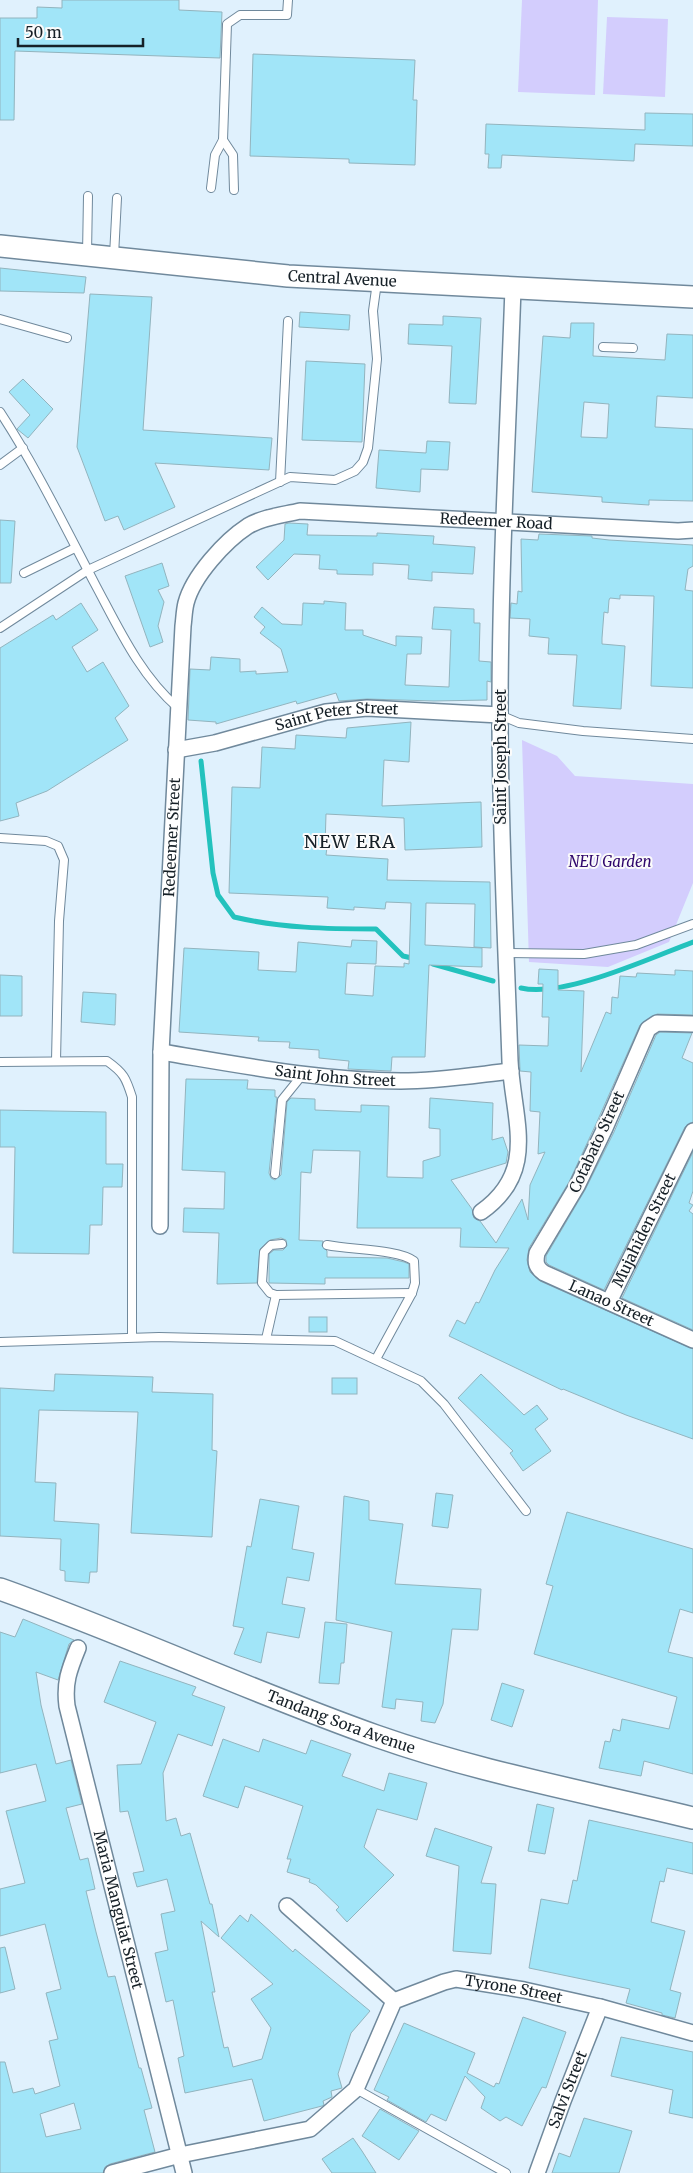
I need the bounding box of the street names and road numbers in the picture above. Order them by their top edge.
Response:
street label: Central Avenue [288,266,397,291]
street label: Redeemer Road [439,508,553,533]
street label: Saint Joseph Street [491,689,510,825]
street label: Saint Peter Street [273,698,399,735]
street label: Redeemer Street [159,777,184,897]
street label: Saint John Street [274,1061,396,1090]
street label: Cotabato Street [565,1088,628,1196]
street label: Mujahiden Street [608,1170,680,1290]
street label: Lanao Street [566,1275,657,1330]
street label: Tandang Sora Avenue [264,1686,418,1757]
street label: Maria Manguiat Street [90,1829,148,1991]
street label: Tyrone Street [463,1971,564,2007]
street label: Salvi Street [544,2048,591,2131]

